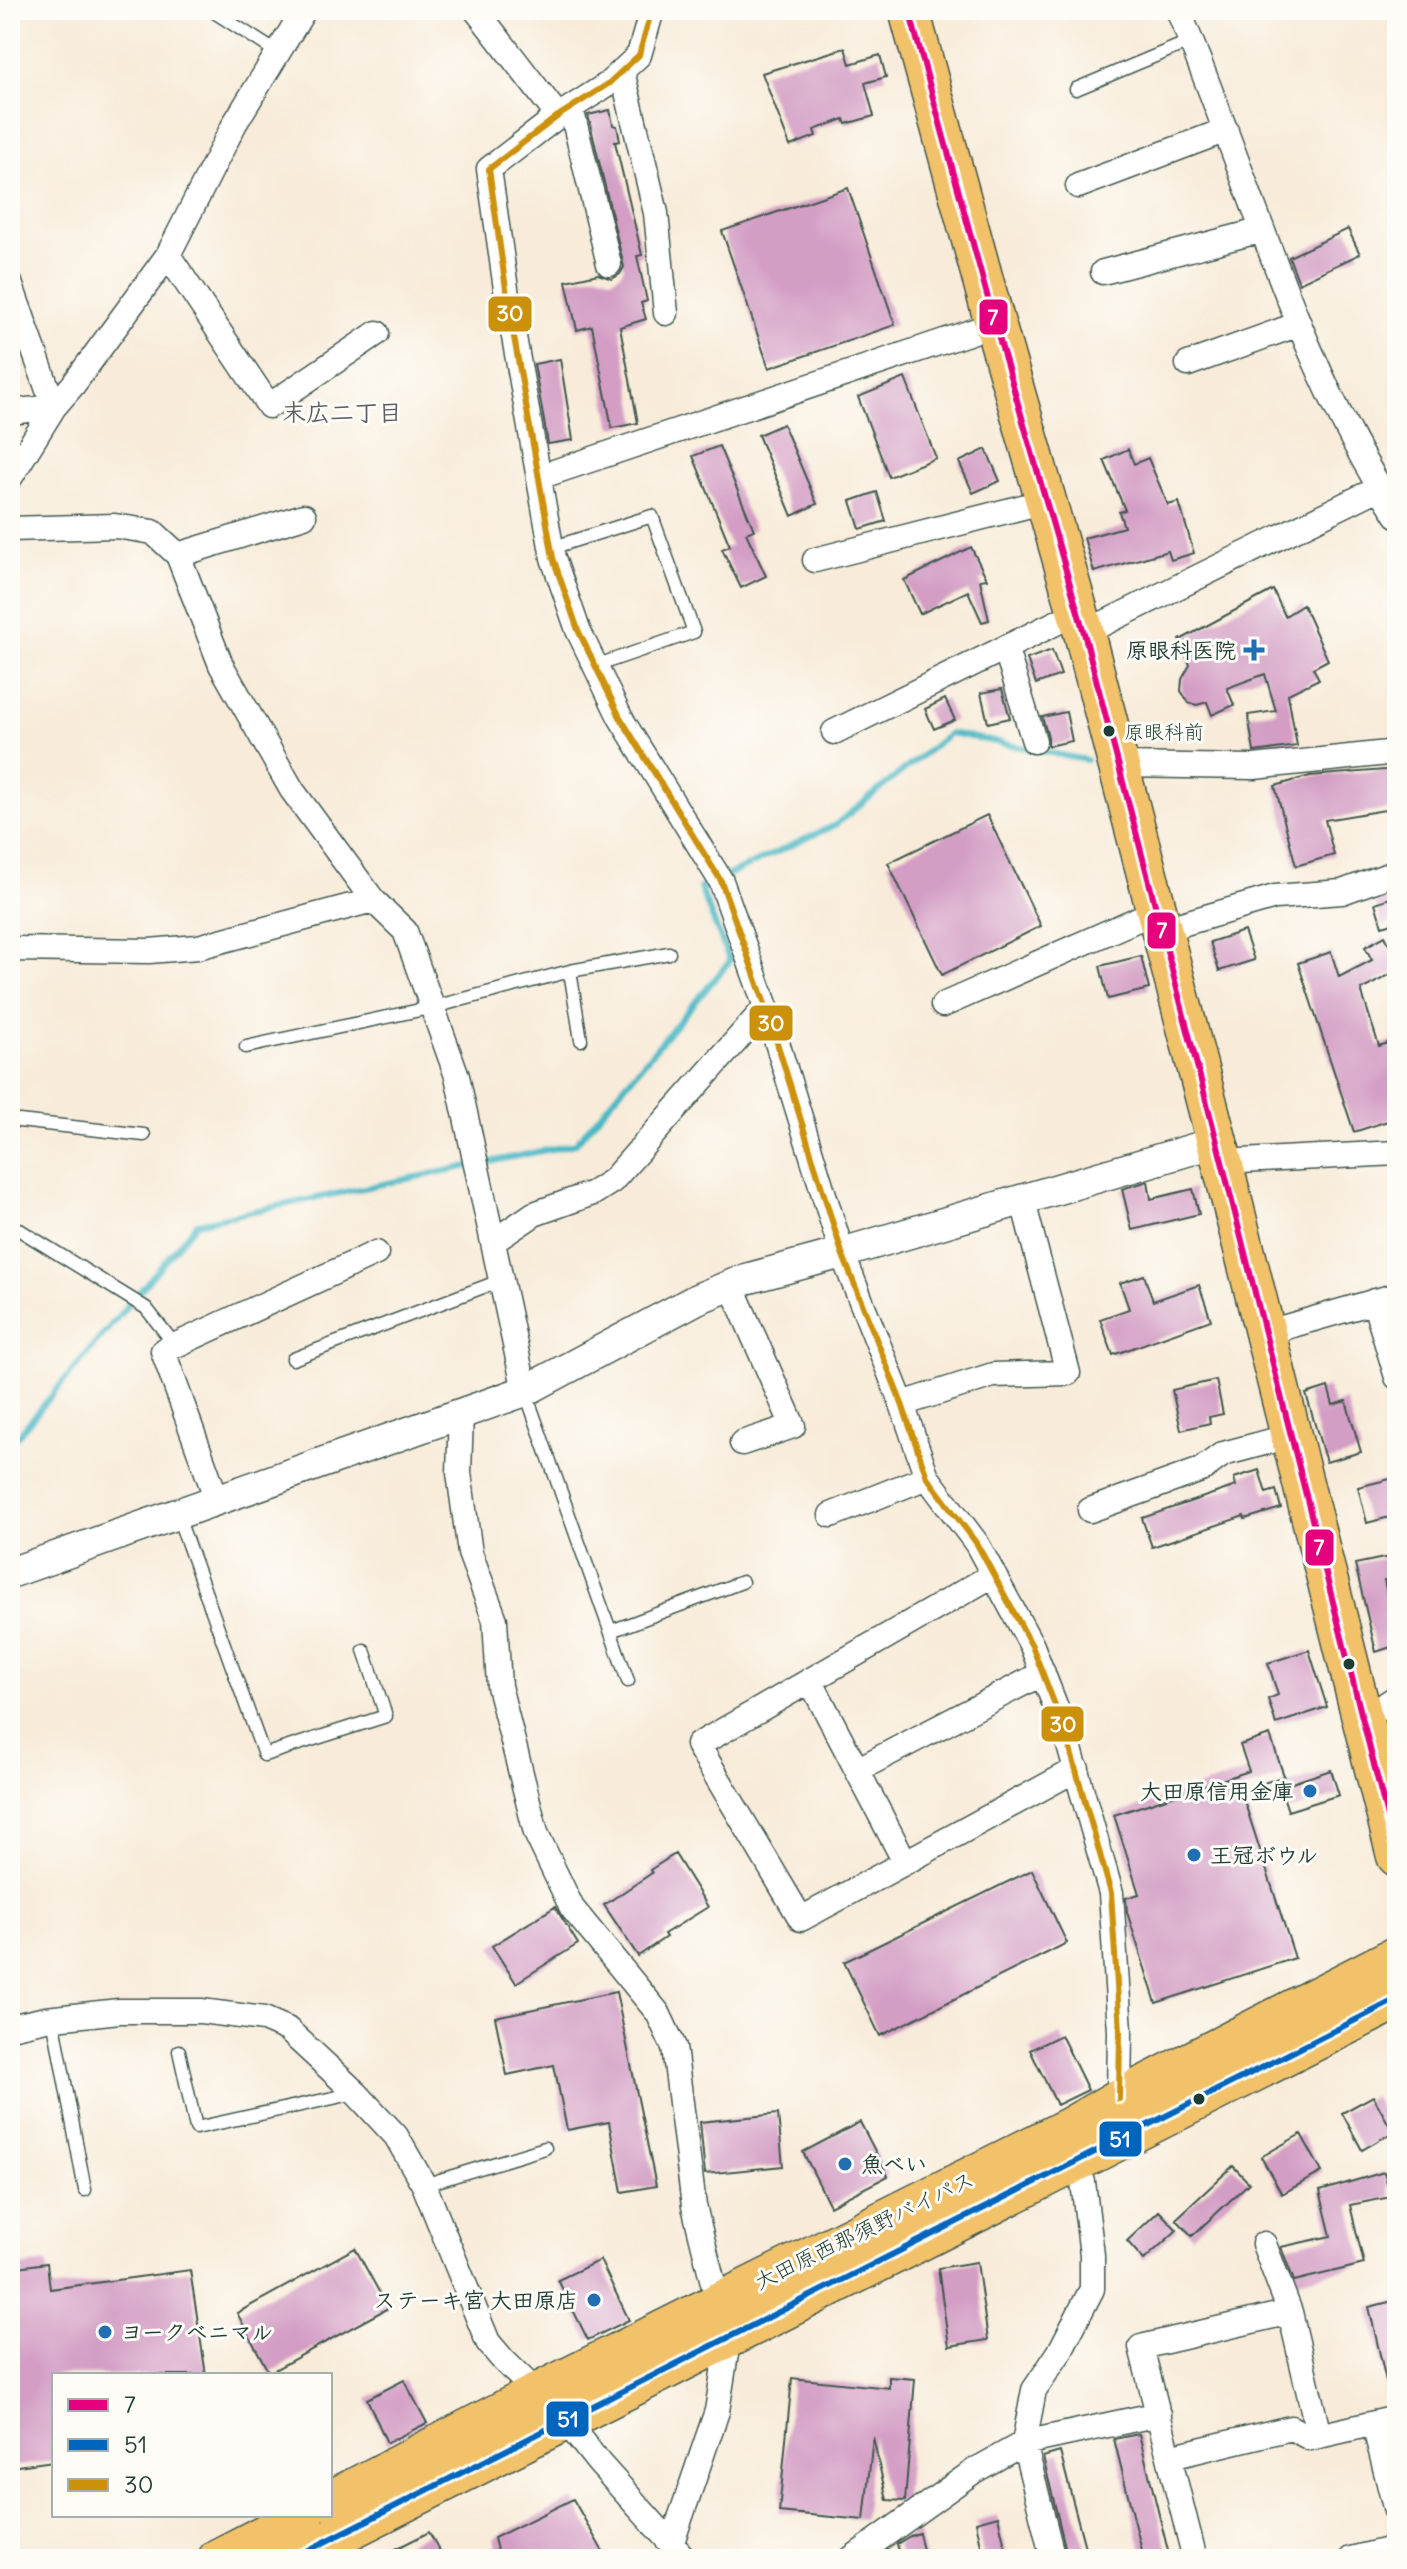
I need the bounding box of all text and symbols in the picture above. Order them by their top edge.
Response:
line badge: 30 [487,295,533,333]
line badge: 7 [978,298,1009,336]
text: 30 [497,299,523,327]
text: 7 [988,303,999,331]
district label: 末広二丁目 [282,397,402,427]
place label: 原眼科医院 [1126,636,1236,664]
marker: 原眼科医院 [1243,639,1265,661]
place label: 原眼科前 [1124,719,1204,744]
marker: 原眼科前 [1101,723,1117,739]
line badge: 7 [1146,911,1177,950]
text: 7 [1157,916,1168,944]
line badge: 30 [748,1004,794,1042]
text: 30 [758,1009,784,1037]
line badge: 7 [1304,1528,1335,1567]
text: 7 [1314,1533,1325,1561]
unlabelled marker [1341,1656,1357,1672]
line badge: 30 [1040,1705,1085,1743]
text: 30 [1050,1710,1076,1738]
place label: 大田原信用金庫 [1140,1777,1294,1805]
marker: 大田原信用金庫 [1301,1782,1319,1800]
place label: 王冠ボウル [1210,1841,1318,1869]
marker: 王冠ボウル [1185,1846,1203,1864]
unlabelled marker [1191,2091,1207,2107]
line badge: 51 [1098,2120,1143,2158]
text: 51 [1109,2125,1131,2153]
place label: 魚べい [861,2150,927,2178]
marker: 魚べい [836,2155,854,2173]
street label: 大田原西那須野バイパス [749,2164,979,2296]
place label: ステーキ宮 大田原店 [373,2286,578,2314]
marker: ステーキ宮 大田原店 [585,2291,603,2309]
place label: ヨークベニマル [121,2318,273,2346]
marker: ヨークベニマル [96,2323,114,2341]
legend [52,2373,332,2517]
text: 7 [124,2389,136,2419]
line badge: 51 [545,2400,590,2438]
text: 51 [557,2405,579,2433]
text: 51 [124,2429,147,2459]
text: 30 [124,2469,153,2499]

